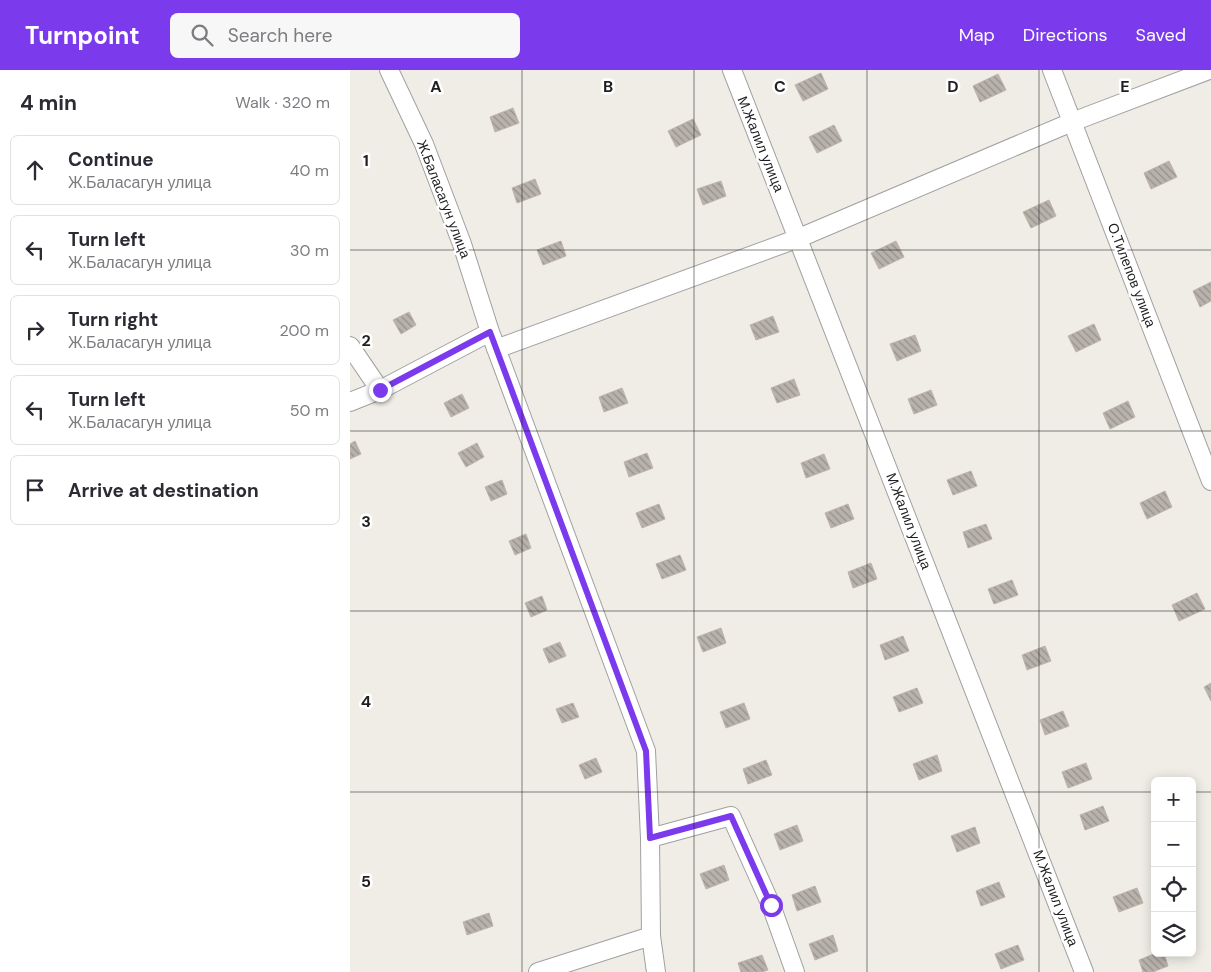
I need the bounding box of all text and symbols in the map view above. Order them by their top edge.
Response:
search box [170,13,520,58]
text: Turnpoint [25,20,140,51]
icon: search [188,21,216,49]
text: Search here [228,23,333,48]
text: Map [959,23,995,47]
text: Directions [1023,23,1108,47]
text: Saved [1136,23,1186,47]
text: A [430,76,442,97]
text: B [603,76,613,97]
text: C [774,76,786,97]
text: D [947,76,959,97]
text: E [1120,76,1130,97]
text: 4 min [20,89,77,117]
text: Walk · 320 m [235,92,330,113]
street label: М.Жалил улица [734,93,788,195]
street label: Ж.Баласагун улица [413,137,475,261]
text: Continue [68,147,154,172]
text: 1 [363,150,369,171]
icon: ahead [21,156,49,184]
text: 40 m [290,160,329,181]
text: Ж.Баласагун улица [68,172,211,193]
street label: О.Тилепов улица [1104,220,1160,330]
text: Turn left [68,227,146,252]
icon: left [21,236,49,264]
text: 30 m [290,240,329,261]
text: Ж.Баласагун улица [68,252,211,273]
text: Turn right [68,307,158,332]
icon: right [21,316,49,344]
text: 200 m [280,320,329,341]
text: 2 [361,330,371,351]
text: Ж.Баласагун улица [68,332,211,353]
route end [369,379,392,402]
text: Turn left [68,387,146,412]
icon: left [21,396,49,424]
text: 50 m [290,400,329,421]
text: Ж.Баласагун улица [68,412,211,433]
street label: М.Жалил улица [882,470,936,572]
icon: arrive [21,476,49,504]
text: Arrive at destination [68,478,259,503]
text: 3 [361,511,371,532]
text: 4 [361,691,371,712]
map controls [1151,777,1196,957]
button: + [1151,777,1196,822]
button: − [1151,822,1196,867]
street label: М.Жалил улица [1029,847,1083,949]
button: locate [1151,867,1196,912]
text: 5 [361,871,371,892]
route start [760,894,783,917]
button: layers [1151,912,1196,957]

